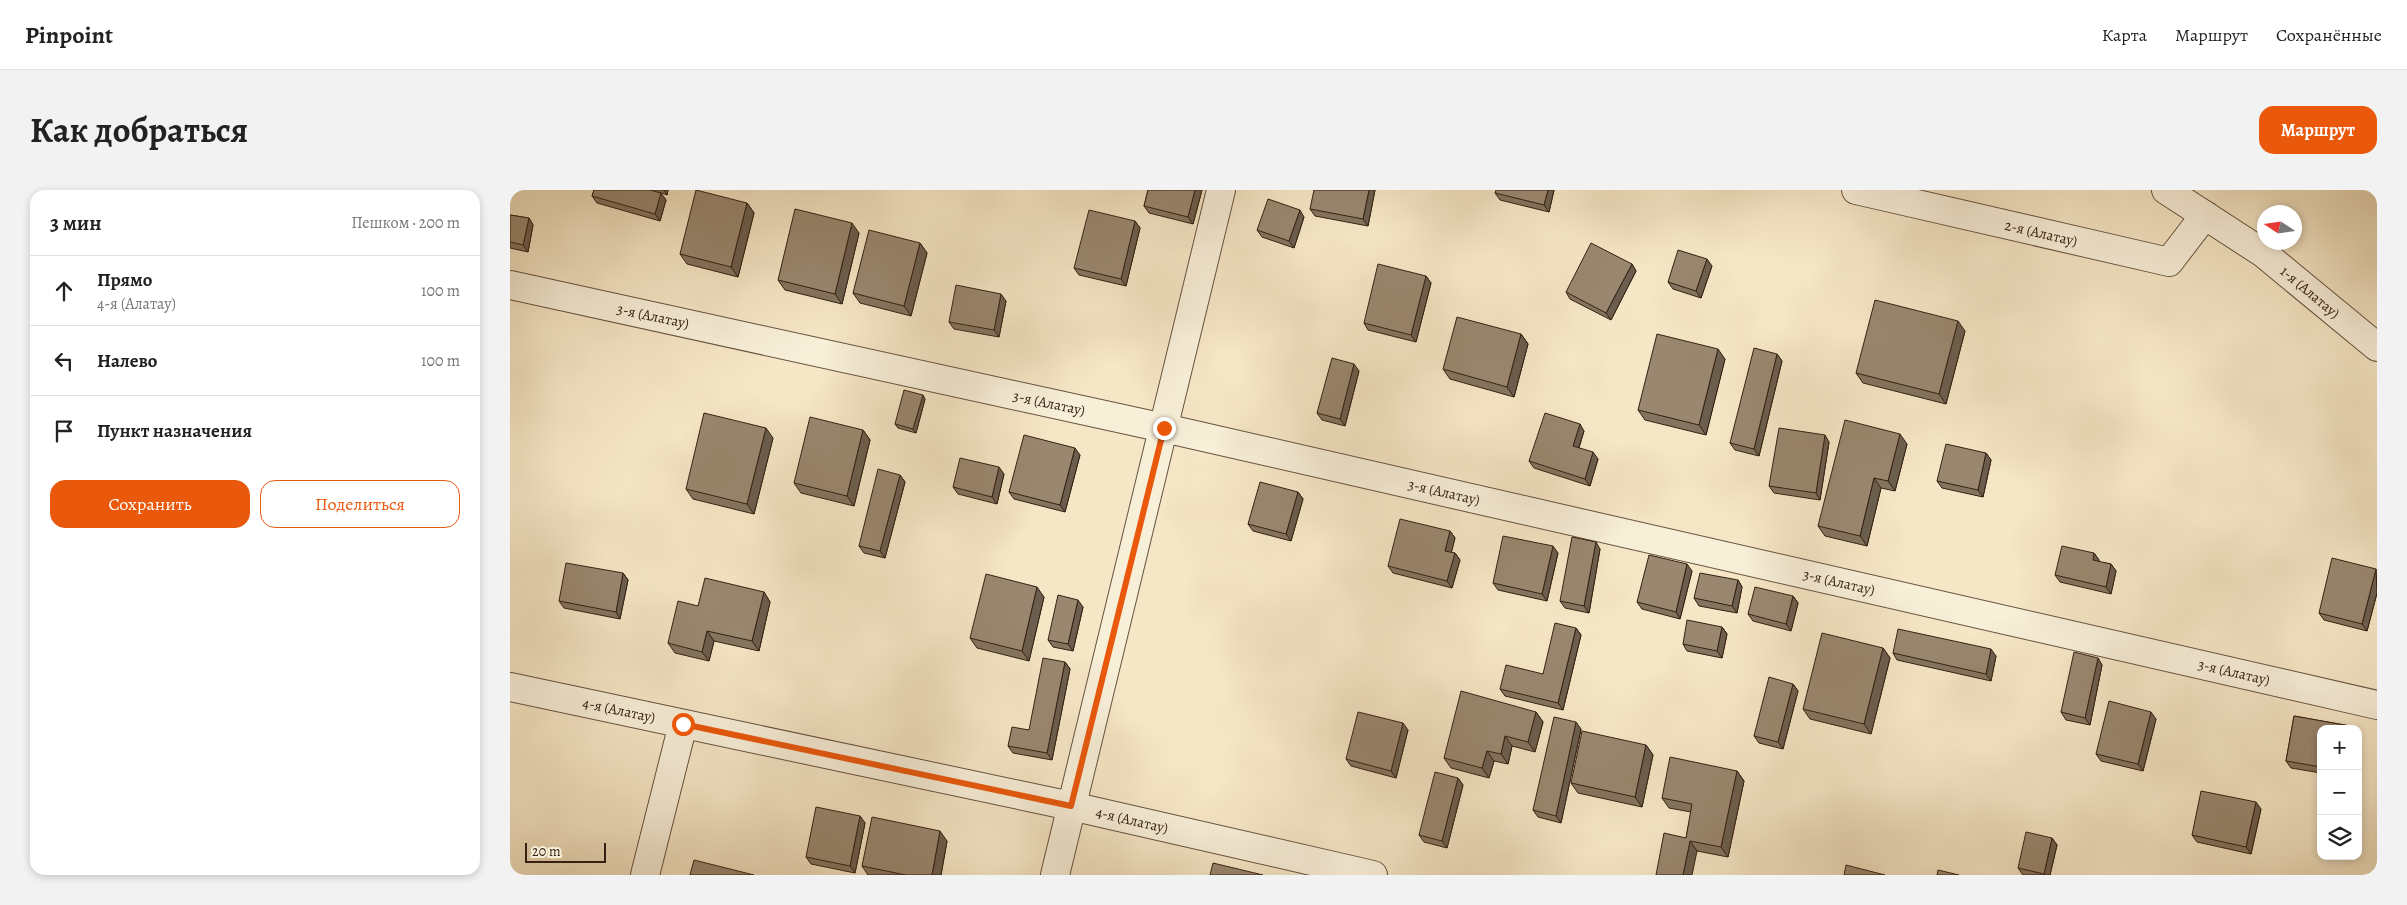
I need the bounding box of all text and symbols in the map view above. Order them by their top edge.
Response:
text: Pinpoint [25,19,113,51]
text: Карта [2102,23,2147,47]
text: Маршрут [2175,23,2248,47]
text: Сохранённые [2276,23,2382,47]
text: Как добраться [30,106,248,154]
button: Маршрут [2259,106,2377,154]
north arrow [2257,205,2302,250]
text: 3 мин [50,209,102,237]
text: Пешком · 200 m [351,212,460,234]
street label: 2-я (Алатау) [2003,215,2079,251]
street label: 1-я (Алатау) [2276,261,2344,323]
text: Прямо [97,267,152,293]
icon: ahead [50,277,78,305]
text: 100 m [421,280,460,302]
text: 4-я (Алатау) [97,293,176,315]
street label: 3-я (Алатау) [615,299,691,333]
icon: left [50,347,78,375]
text: Налево [97,348,157,374]
text: 100 m [421,350,460,372]
street label: 3-я (Алатау) [1011,386,1087,420]
icon: arrive [50,417,78,445]
route end [1153,417,1176,440]
text: Пункт назначения [97,418,252,444]
street label: 3-я (Алатау) [1406,474,1482,510]
button: Сохранить [50,480,250,528]
button: Поделиться [260,480,460,528]
street label: 3-я (Алатау) [1801,564,1877,600]
street label: 3-я (Алатау) [2196,654,2272,690]
street label: 4-я (Алатау) [581,693,657,727]
route start [672,713,695,736]
map controls [2317,725,2362,860]
button: + [2317,725,2362,770]
button: − [2317,770,2362,815]
street label: 4-я (Алатау) [1094,802,1170,838]
button: layers [2317,815,2362,860]
scale bar [525,840,606,863]
text: 20 m [532,842,561,861]

